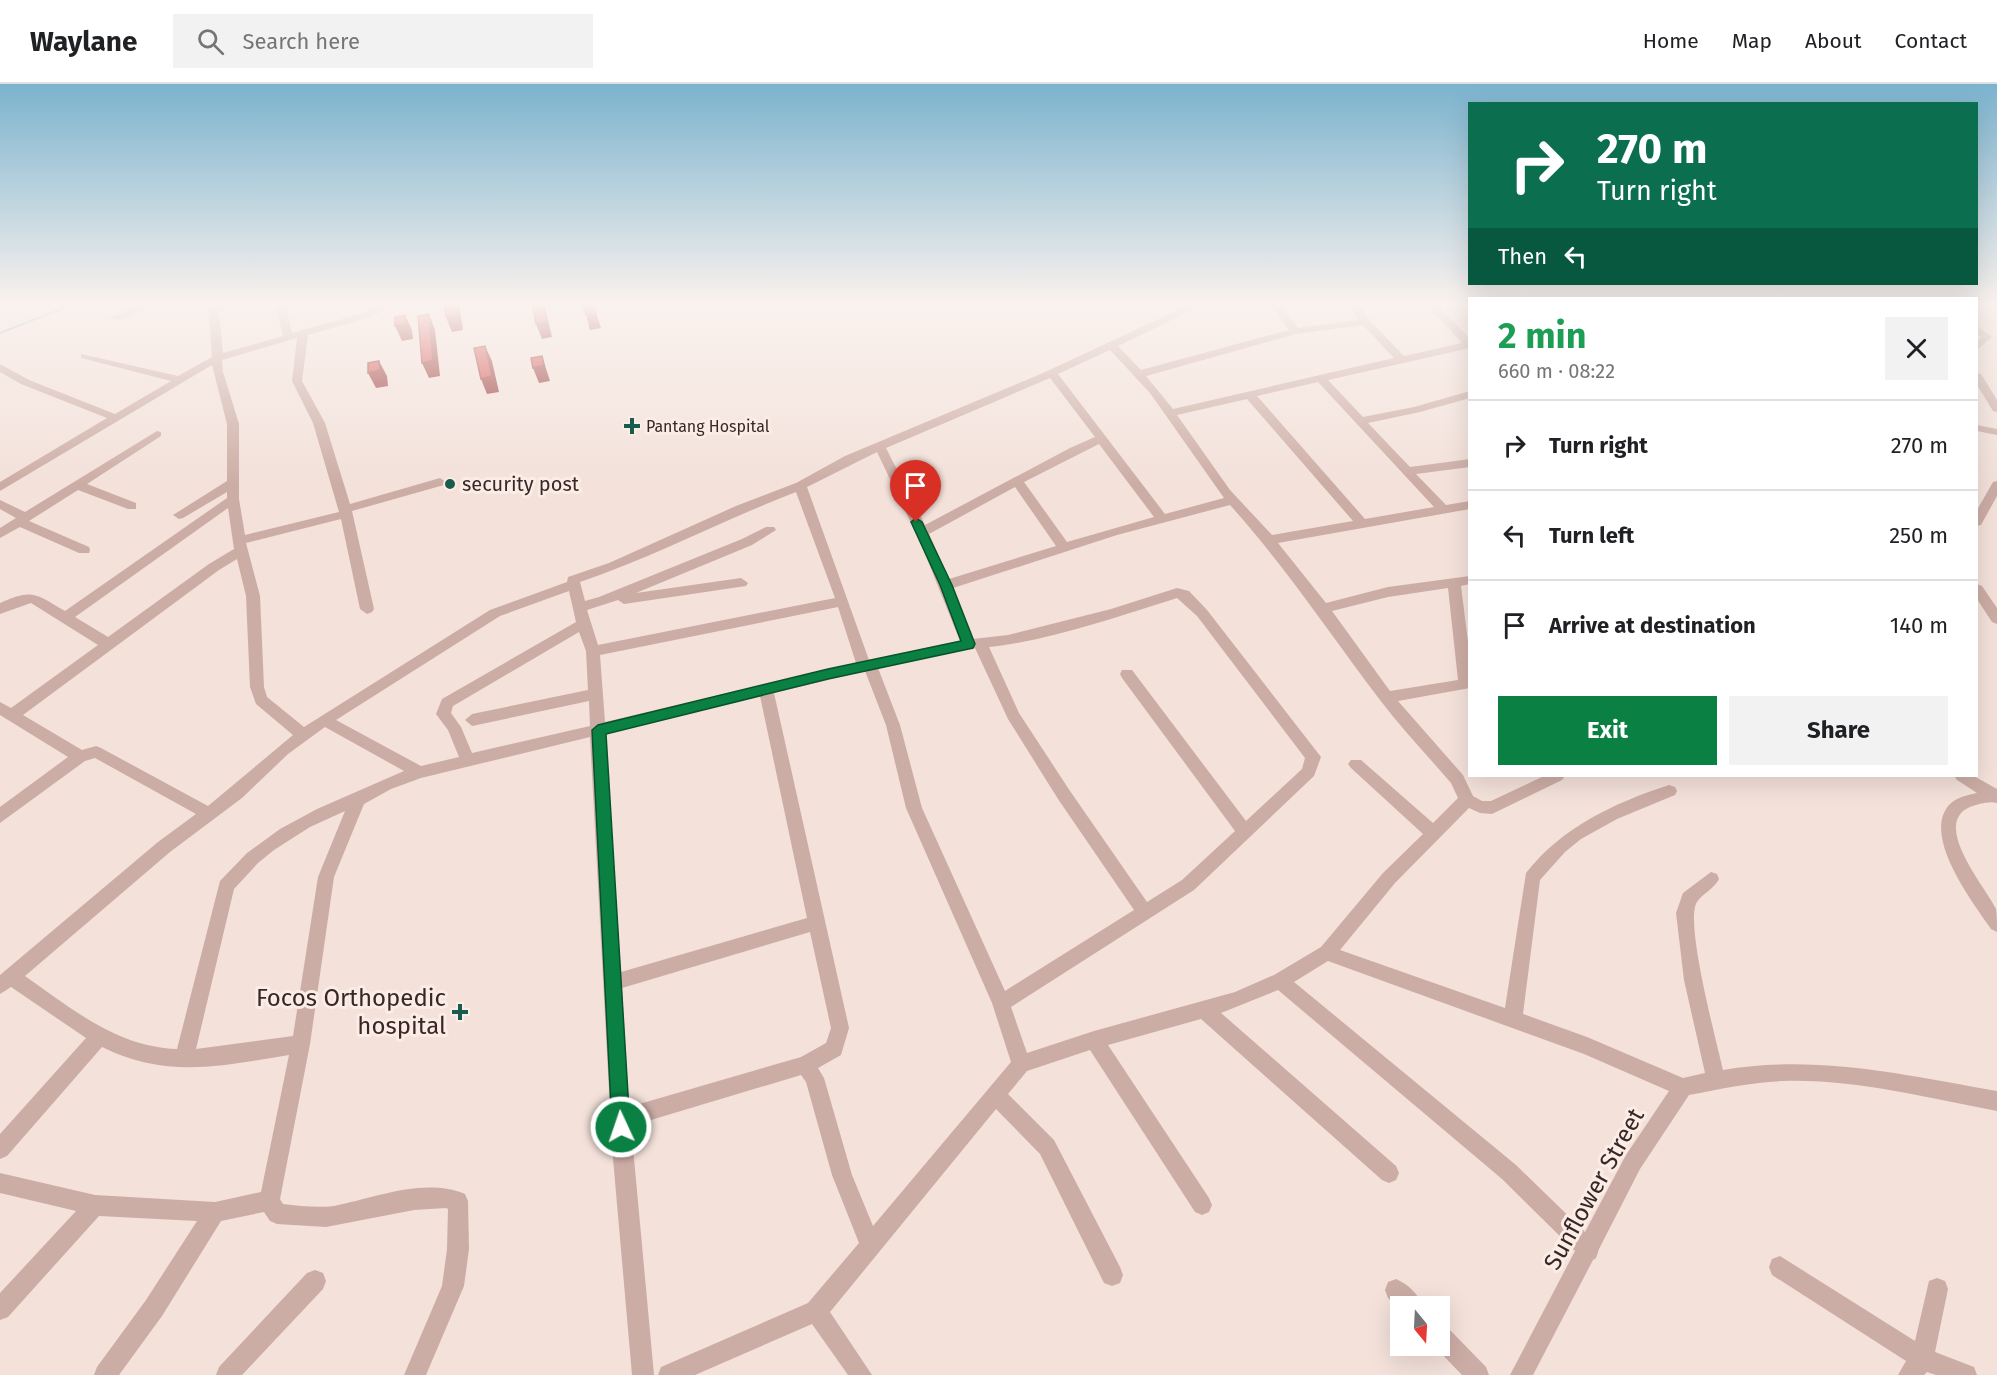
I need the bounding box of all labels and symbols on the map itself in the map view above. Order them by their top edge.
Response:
marker: Pantang Hospital [623,417,641,435]
place label: Pantang Hospital [646,417,770,436]
pin [890,460,941,522]
place label: security post [462,472,580,496]
marker: security post [443,477,457,491]
place label: Focos Orthopedic hospital [256,984,446,1040]
marker: Focos Orthopedic hospital [451,1003,469,1021]
position arrow [589,1095,653,1159]
street label: Sunflower Street [1538,1103,1650,1275]
north arrow [1390,1296,1450,1356]

